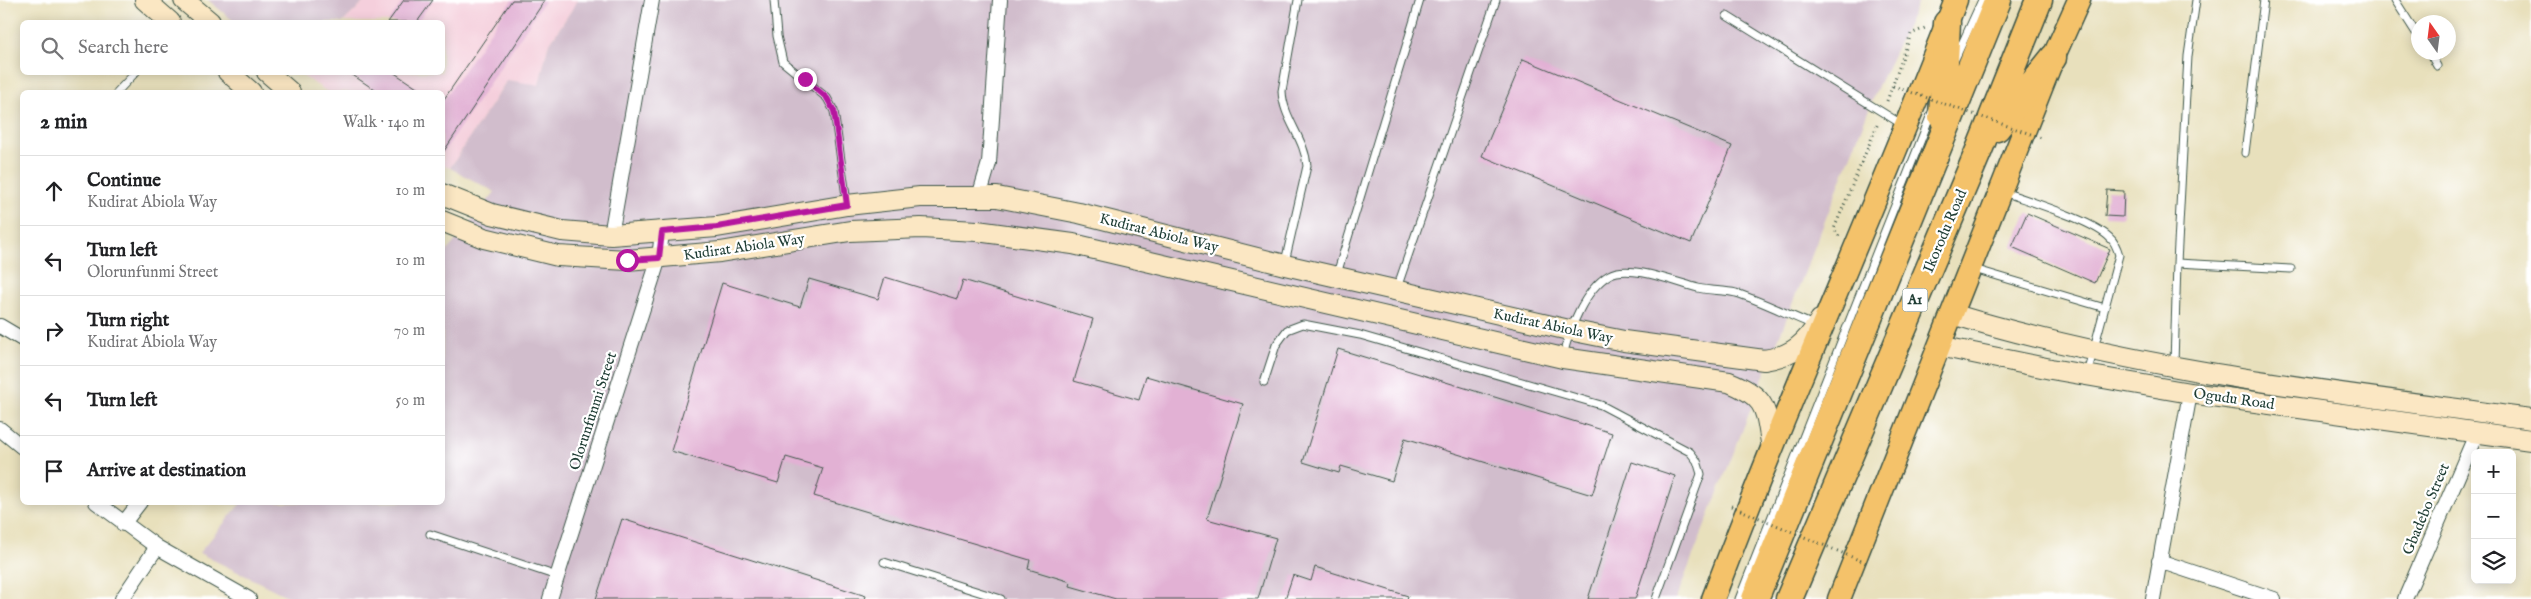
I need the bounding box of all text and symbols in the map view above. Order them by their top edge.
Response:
north arrow [2411,15,2456,60]
search box [20,20,445,75]
icon: search [38,34,66,62]
text: Search here [78,36,169,60]
route end [794,68,817,91]
text: 2 min [40,109,87,136]
text: Walk · 140 m [343,113,425,133]
text: Continue [87,169,161,193]
icon: ahead [40,177,68,205]
text: 10 m [395,181,425,201]
street label: Ikorodu Road [1919,185,1972,276]
text: Kudirat Abiola Way [87,193,217,213]
street label: Kudirat Abiola Way [1098,209,1221,257]
street label: Kudirat Abiola Way [682,229,806,265]
text: Turn left [87,239,158,263]
icon: left [40,247,68,275]
route start [616,249,639,272]
text: 10 m [395,251,425,271]
text: Olorunfunmi Street [87,263,218,283]
road number: A1 [1902,288,1928,312]
street label: Kudirat Abiola Way [1491,304,1615,348]
text: Turn right [87,309,169,333]
icon: right [40,317,68,345]
text: 70 m [394,321,425,341]
text: Kudirat Abiola Way [87,333,217,353]
street label: Olorunfunmi Street [565,350,621,472]
street label: Ogudu Road [2192,384,2277,414]
icon: left [40,387,68,415]
text: Turn left [87,389,158,413]
text: 50 m [396,391,425,411]
map controls [2471,449,2516,584]
button: + [2471,449,2516,494]
icon: arrive [40,457,68,485]
text: Arrive at destination [87,459,246,483]
street label: Gbadebo Street [2398,460,2454,558]
button: − [2471,494,2516,539]
button: layers [2471,539,2516,584]

